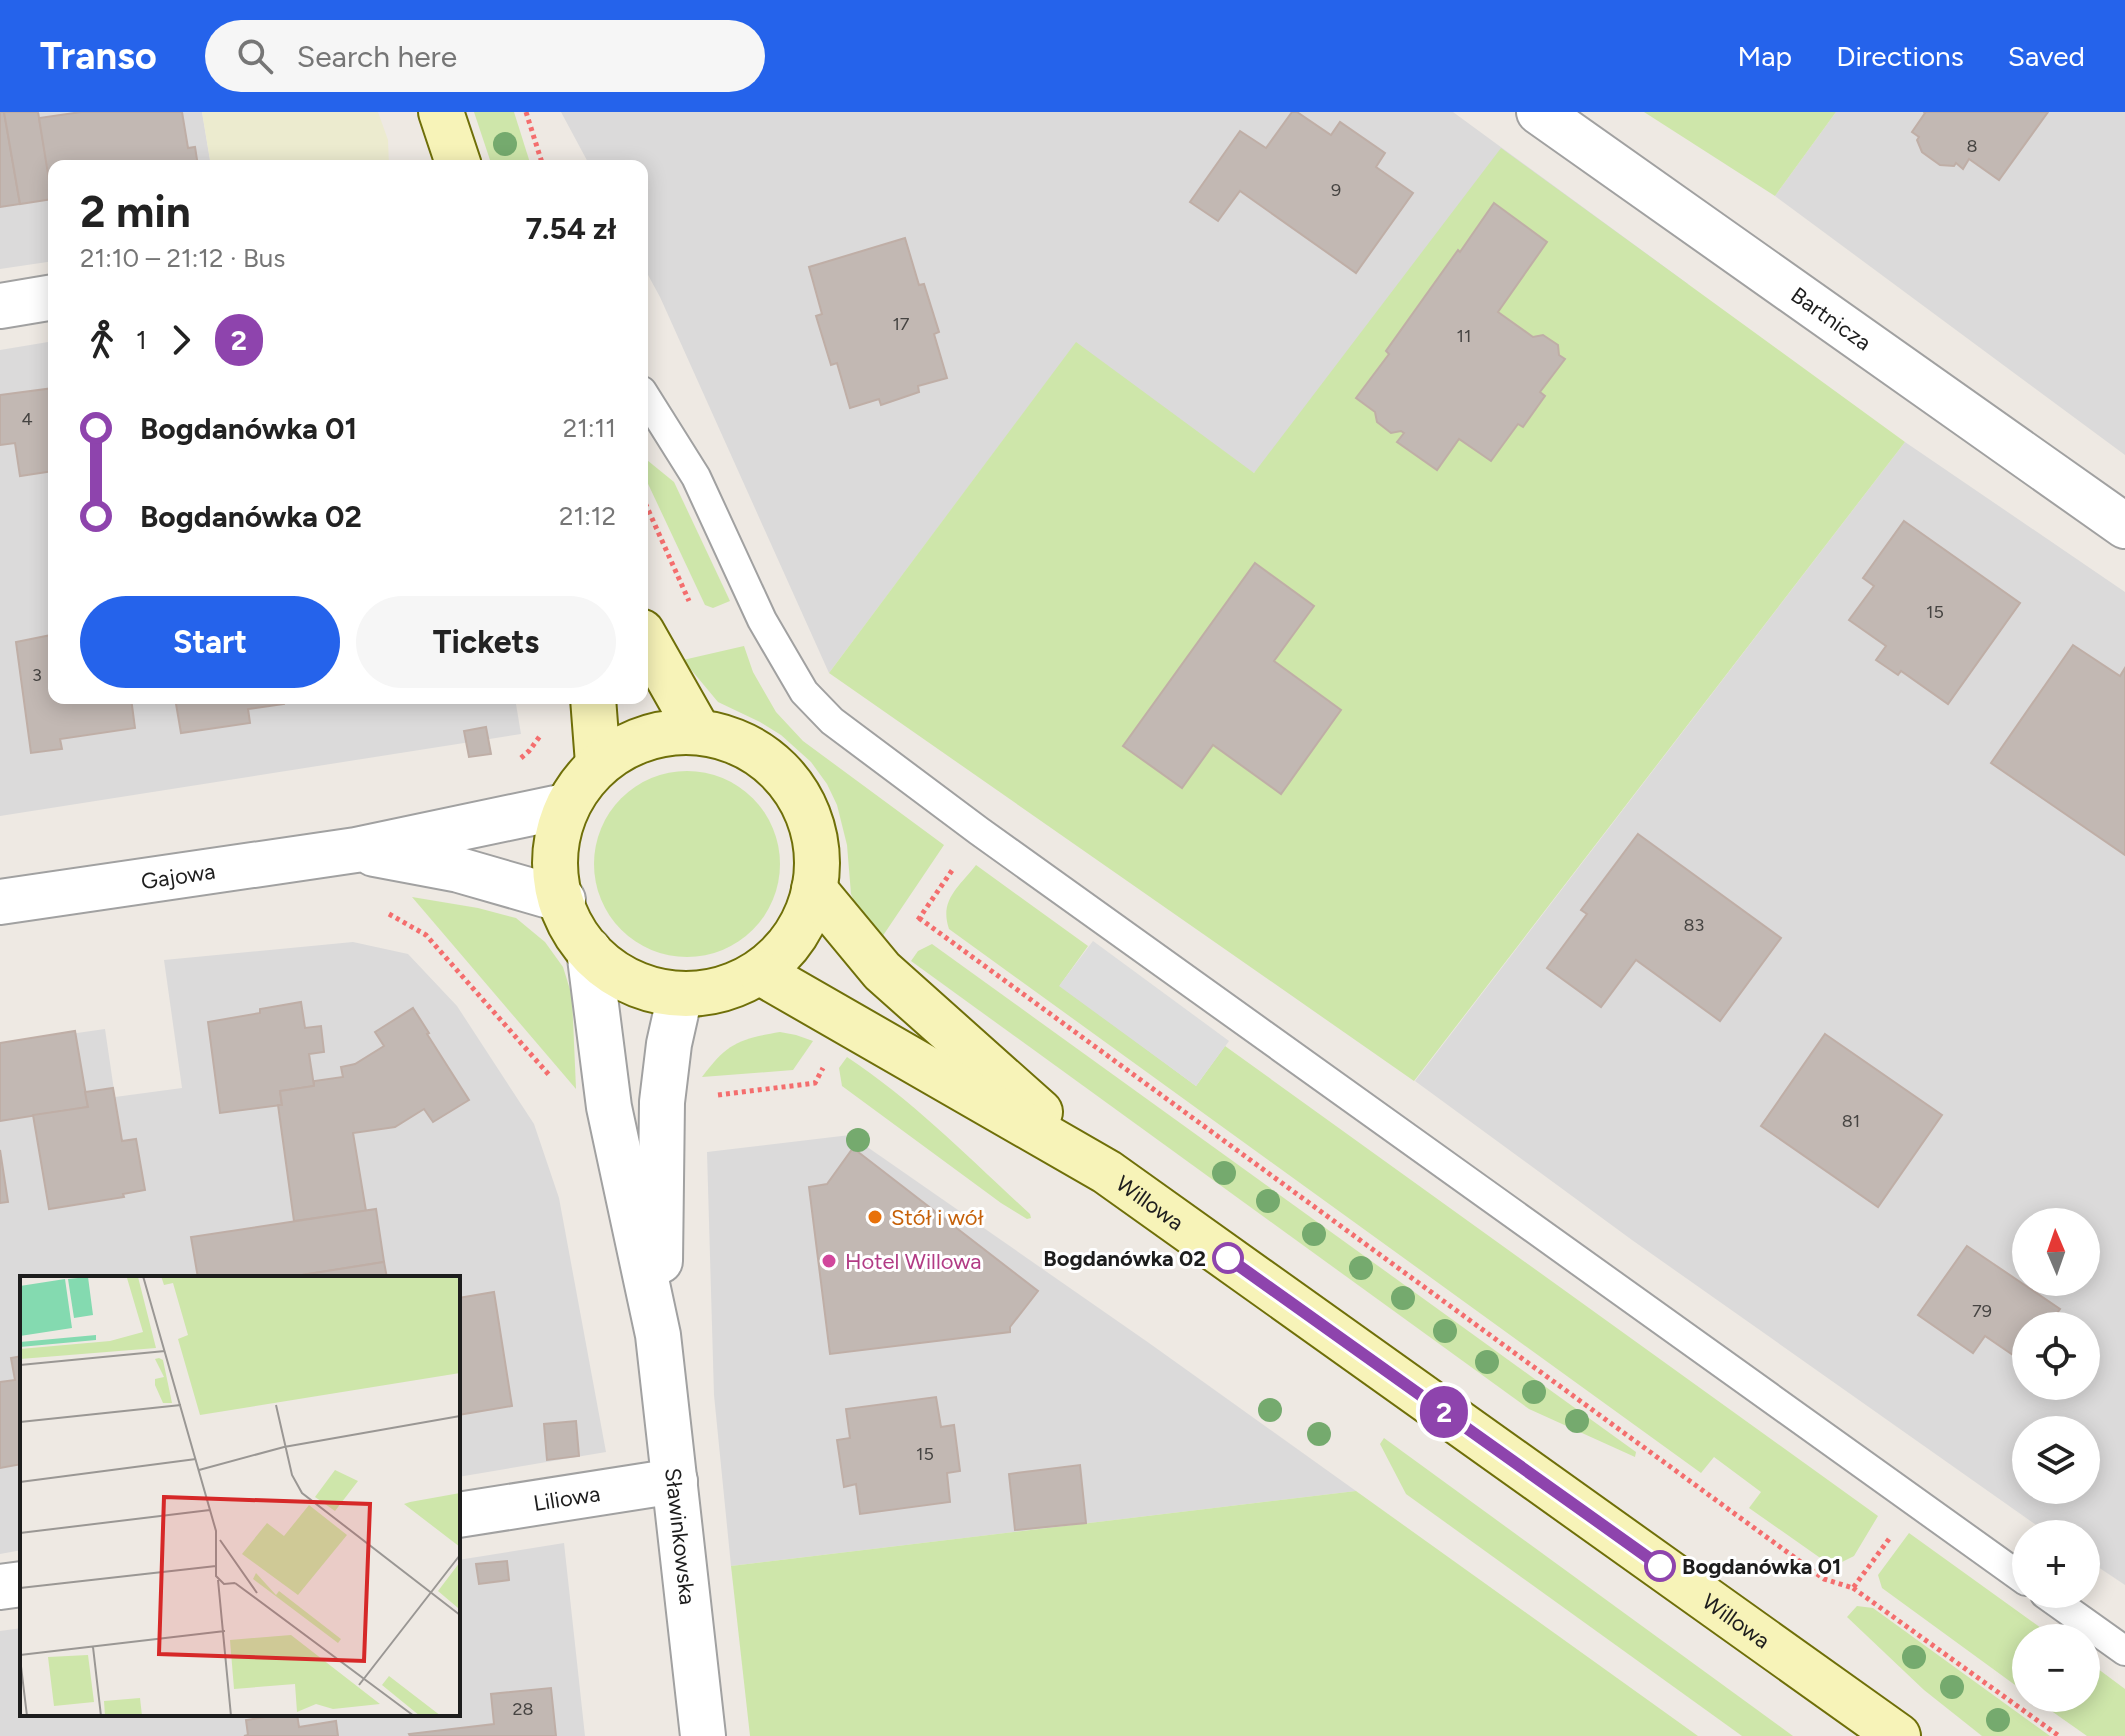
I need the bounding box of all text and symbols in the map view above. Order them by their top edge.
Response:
search box [205,20,765,92]
text: Transo [40,33,157,79]
icon: search [233,34,277,78]
text: Search here [297,38,457,75]
text: Map [1738,39,1792,73]
text: Directions [1836,39,1964,73]
text: Saved [2008,39,2085,73]
house number: 8 [1966,135,1978,157]
house number: 9 [1331,179,1341,201]
text: 2 min [80,185,191,238]
text: 7.54 zł [525,210,616,247]
text: 21:10 – 21:12 · Bus [80,242,285,274]
street label: Bartnicza [1786,281,1877,356]
house number: 17 [892,313,910,335]
icon: walk [80,318,124,362]
icon: forward [159,318,203,362]
text: 2 [231,323,247,357]
text: 1 [136,324,147,356]
house number: 11 [1457,325,1471,347]
house number: 4 [21,408,33,430]
text: Bogdanówka 01 [140,410,357,447]
text: 21:11 [563,412,616,444]
text: Bogdanówka 02 [140,498,362,535]
text: 21:12 [559,500,616,532]
button: Start [80,596,340,688]
button: Tickets [356,596,616,688]
house number: 15 [1926,601,1944,623]
house number: 3 [32,664,42,686]
street label: Gajowa [139,857,217,895]
house number: 83 [1684,914,1704,936]
house number: 81 [1842,1110,1860,1132]
street label: Willowa [1111,1169,1189,1236]
place label: Stół i wół [891,1204,984,1231]
marker: Stół i wół [866,1208,884,1226]
north arrow [2012,1208,2100,1296]
map controls [2012,1208,2100,1712]
marker: Bogdanówka 02 [1213,1243,1243,1273]
place label: Bogdanówka 02 [1043,1245,1206,1272]
place label: Hotel Willowa [845,1248,981,1275]
marker: Hotel Willowa [820,1252,838,1270]
inset map [20,1276,460,1716]
house number: 79 [1972,1300,1992,1322]
button: locate [2012,1312,2100,1400]
line badge: 2 [1418,1386,1470,1438]
text: 2 [1436,1395,1452,1429]
button: layers [2012,1416,2100,1504]
house number: 15 [916,1443,934,1465]
street label: Sławinkowska [660,1466,702,1606]
street label: Liliowa [531,1479,602,1517]
button: + [2012,1520,2100,1608]
marker: Bogdanówka 01 [1645,1551,1675,1581]
place label: Bogdanówka 01 [1682,1553,1841,1580]
street label: Willowa [1697,1587,1775,1654]
button: − [2012,1624,2100,1712]
house number: 28 [512,1698,534,1720]

